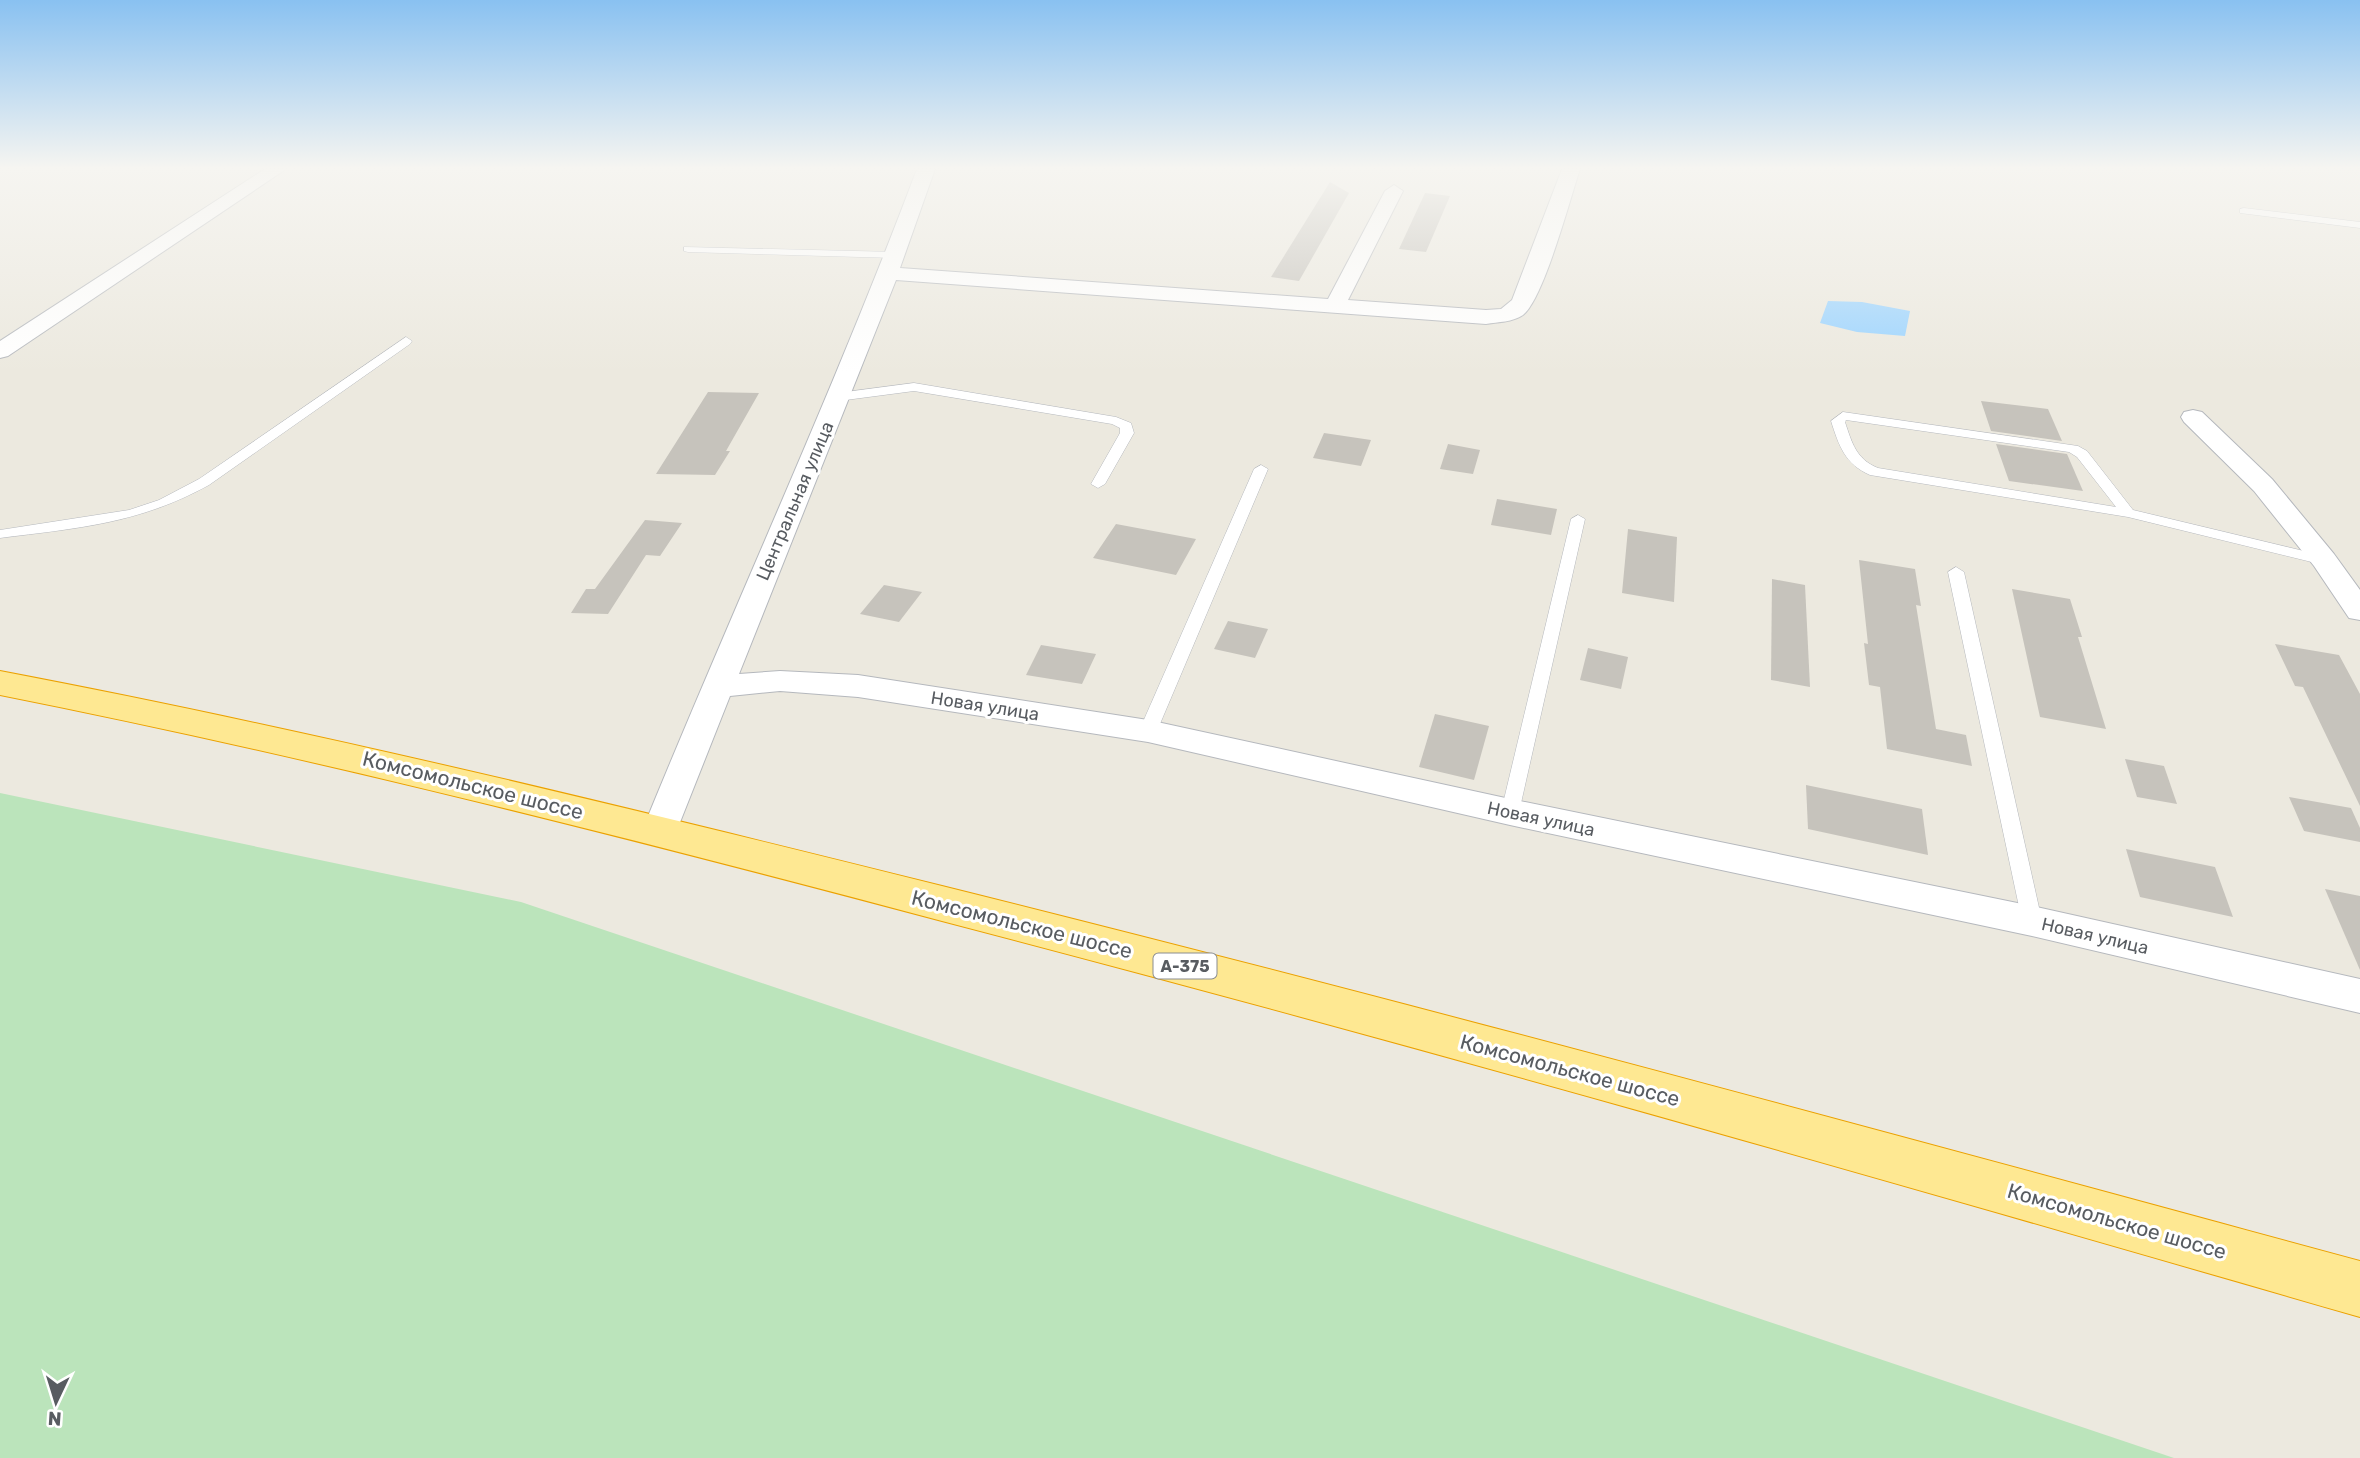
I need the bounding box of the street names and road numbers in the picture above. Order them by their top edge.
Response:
street label: Центральная улица [752,418,838,584]
street label: Новая улица [929,687,1041,725]
street label: Комсомольское шоссе [360,745,586,825]
street label: Новая улица [1485,797,1597,841]
street label: Комсомольское шоссе [909,884,1135,964]
street label: Новая улица [2039,913,2151,959]
road number: А-375 [1154,954,1216,978]
street label: Комсомольское шоссе [1457,1029,1683,1111]
street label: Комсомольское шоссе [2005,1178,2229,1264]

